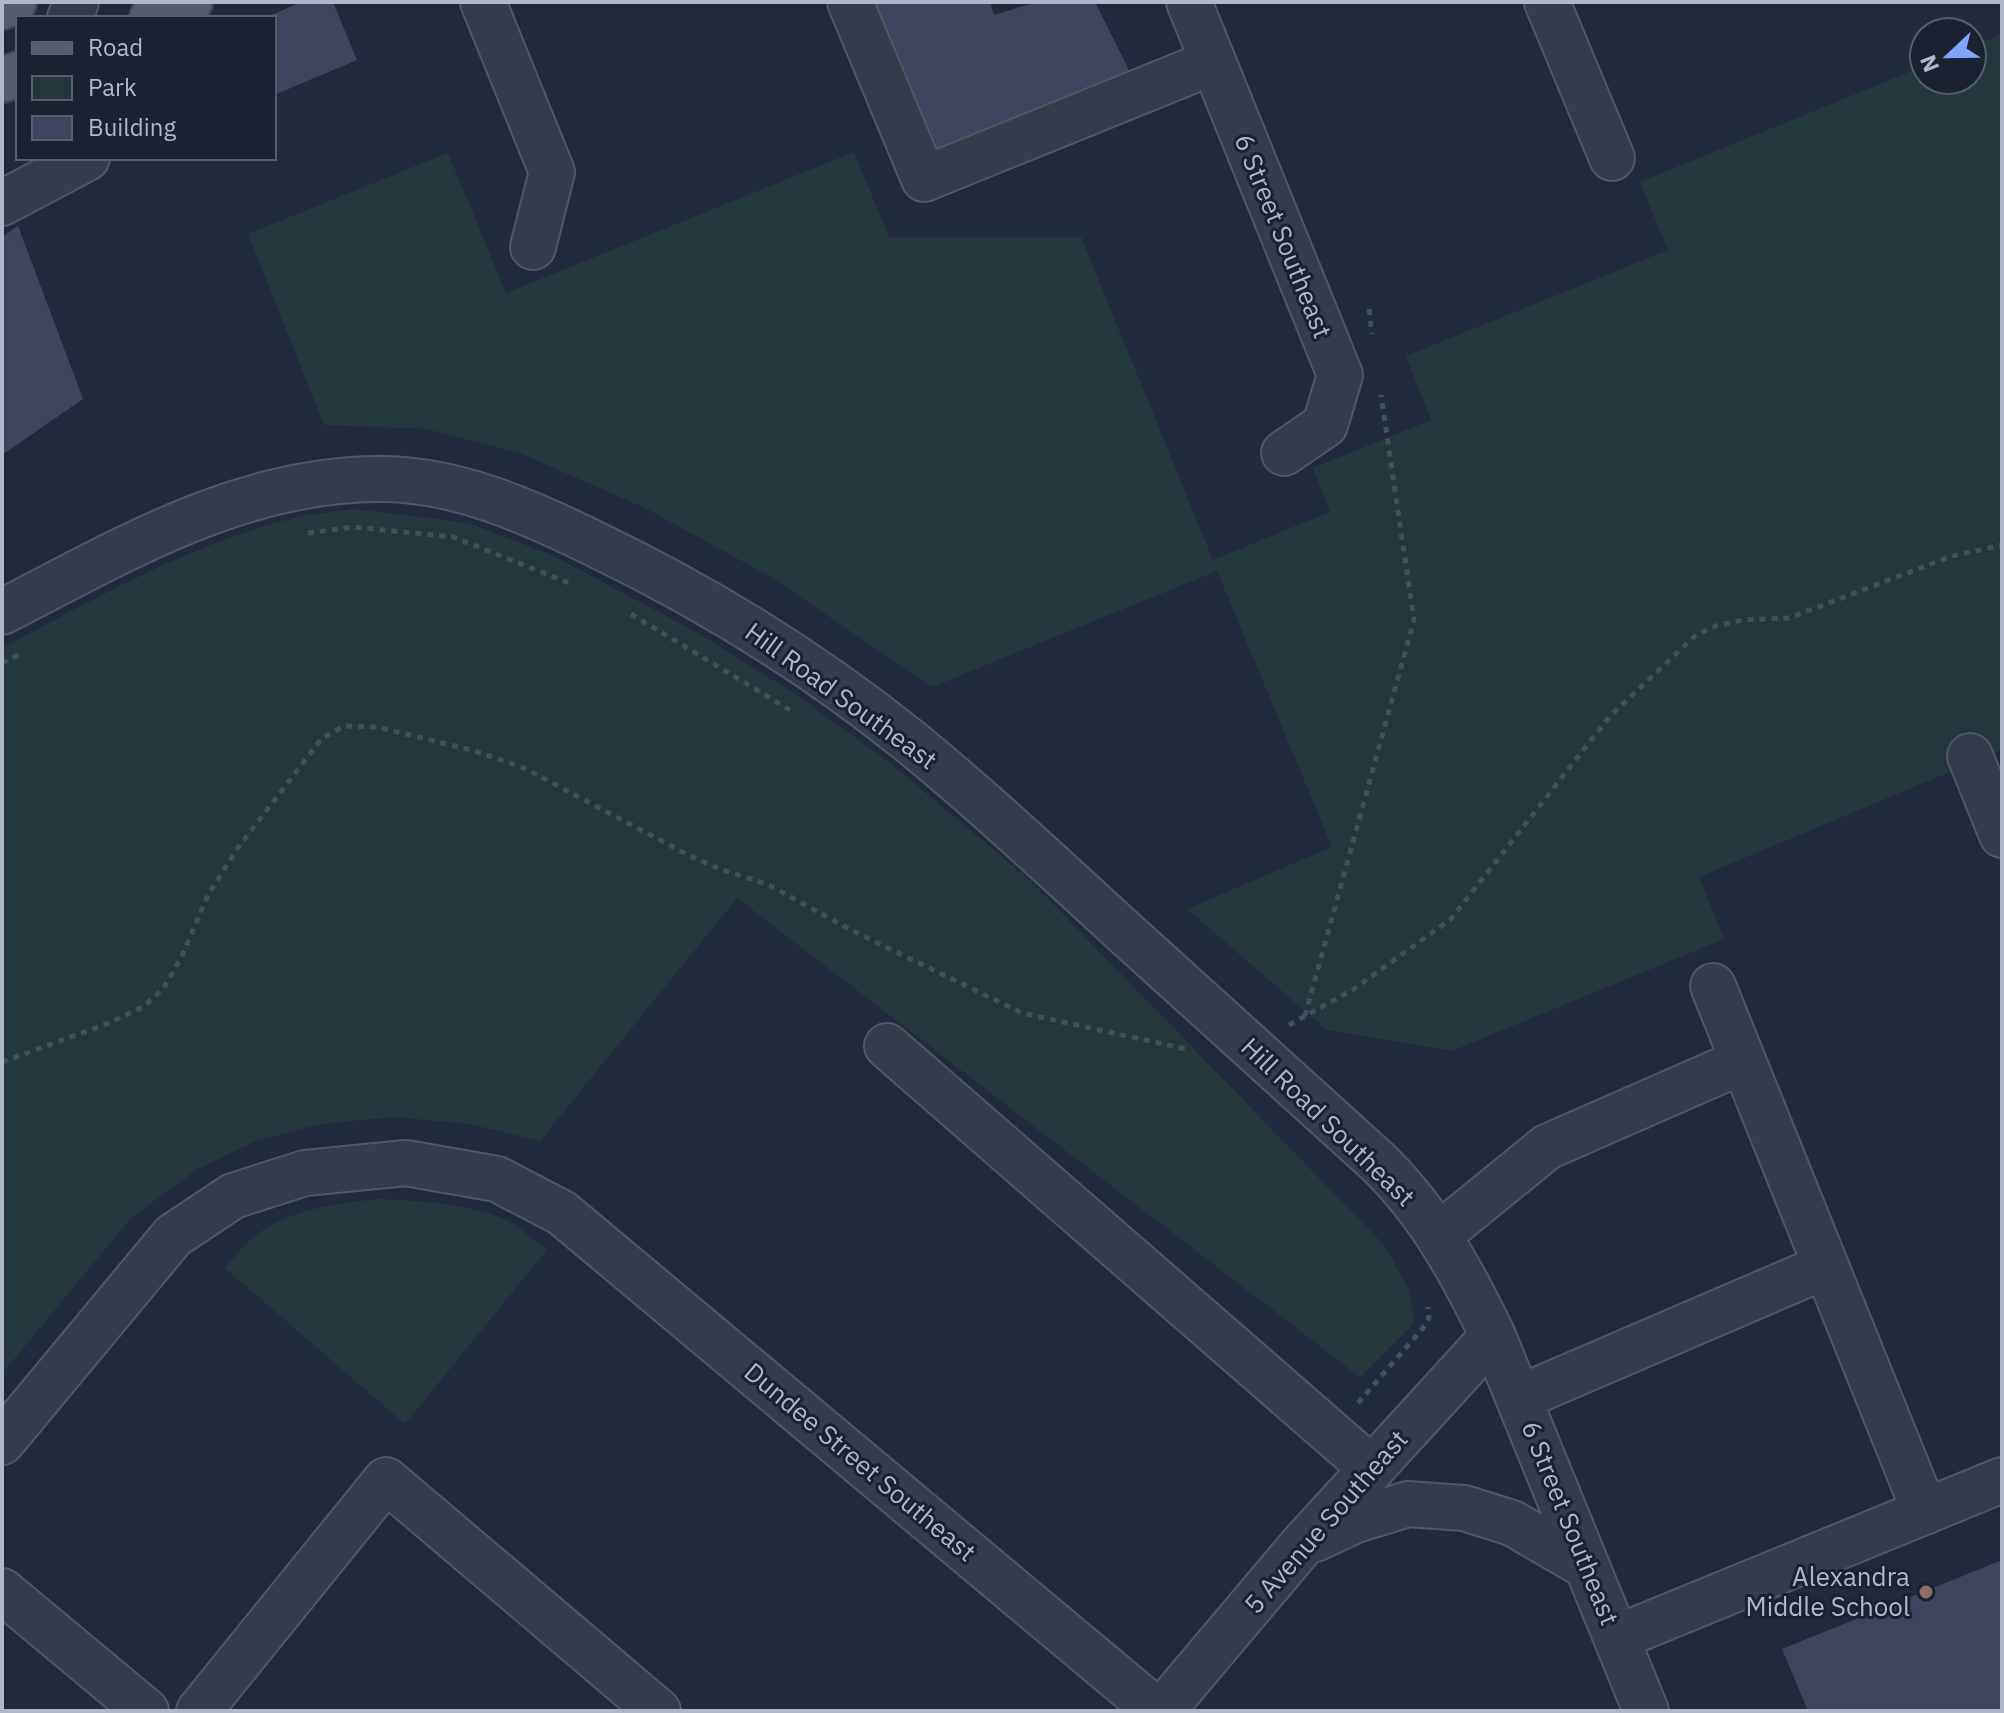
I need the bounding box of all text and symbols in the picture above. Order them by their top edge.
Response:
legend [16,16,276,160]
north arrow [1908,16,1988,96]
text: Road [88,31,143,63]
text: N [1913,51,1945,76]
text: Park [88,71,137,103]
text: Building [88,111,176,143]
street label: 6 Street Southeast [1227,129,1340,343]
street label: Hill Road Southeast [739,614,944,776]
street label: Hill Road Southeast [1235,1029,1423,1213]
street label: Dundee Street Southeast [738,1354,984,1568]
street label: 6 Street Southeast [1514,1416,1627,1630]
street label: 5 Avenue Southeast [1236,1422,1414,1620]
place label: Alexandra Middle School [1746,1559,1910,1623]
marker: Alexandra Middle School [1917,1583,1935,1601]

